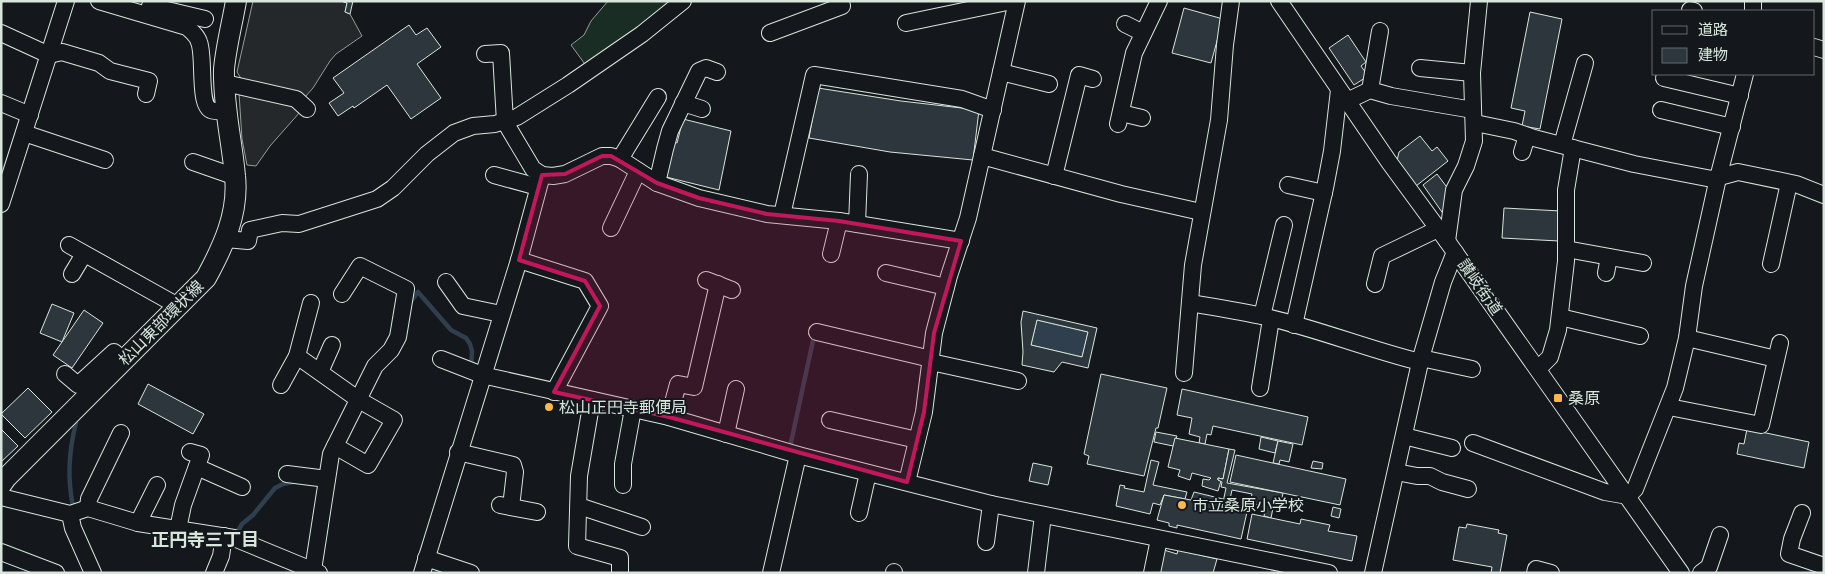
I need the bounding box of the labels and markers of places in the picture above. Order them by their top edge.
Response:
place label: 桑原 [1568,390,1600,407]
marker: 桑原 [1552,392,1564,404]
place label: 松山正円寺郵便局 [559,399,687,416]
marker: 松山正円寺郵便局 [543,401,555,413]
place label: 市立桑原小学校 [1192,497,1304,514]
marker: 市立桑原小学校 [1176,499,1188,511]

